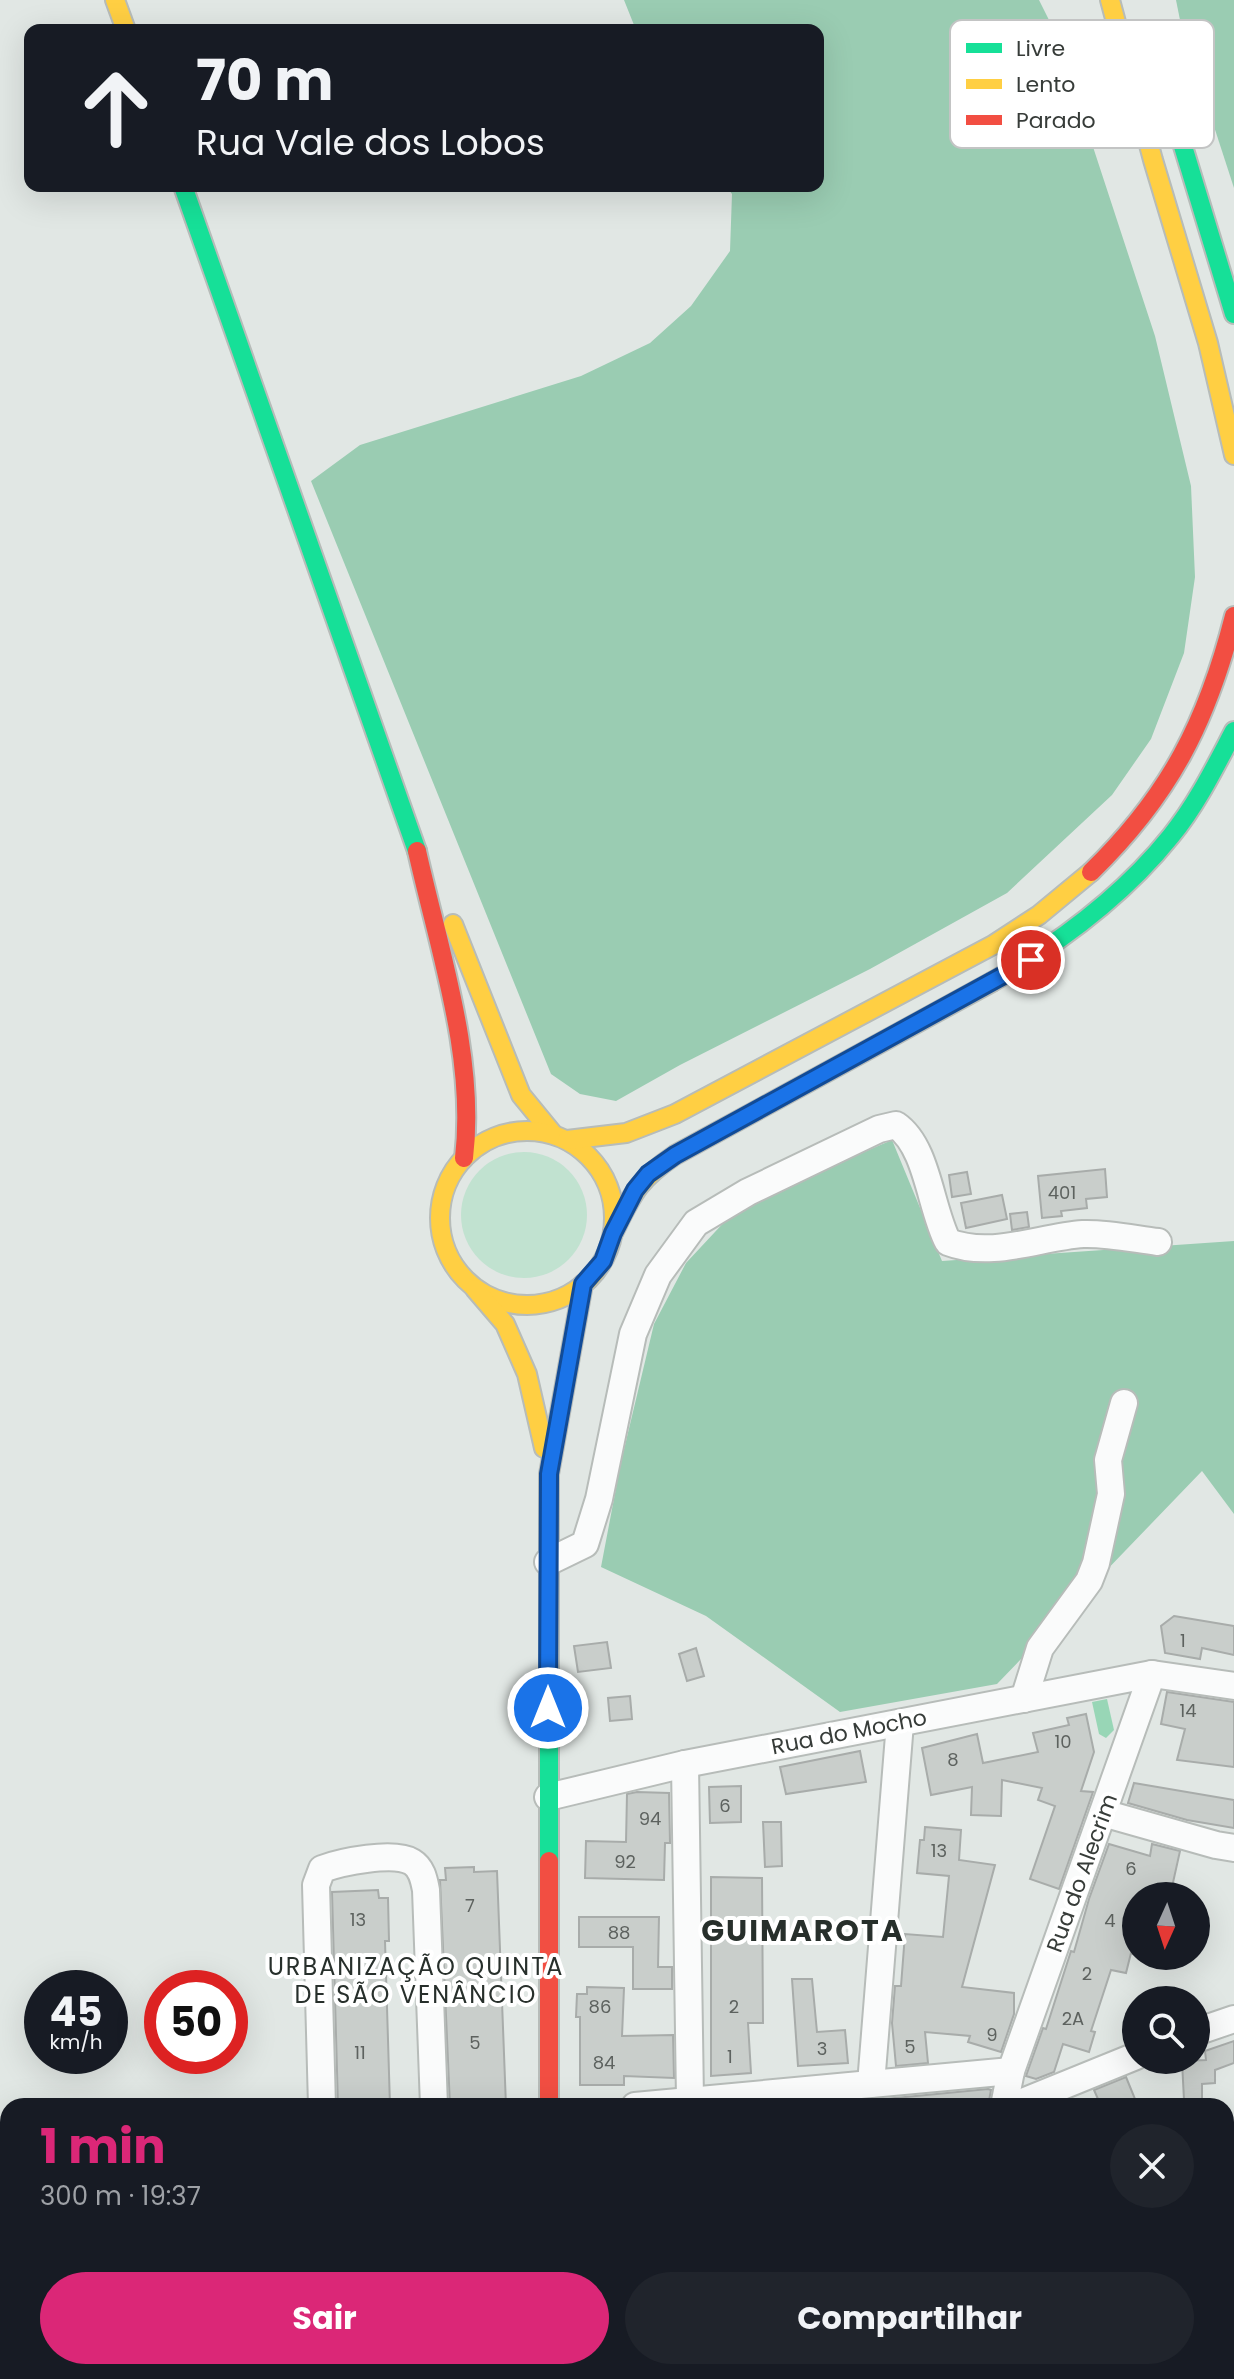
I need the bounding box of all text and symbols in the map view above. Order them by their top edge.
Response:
legend [950,20,1214,148]
text: Livre [1016,33,1065,64]
text: 70 m [196,41,334,120]
icon: ahead [64,56,168,160]
text: Lento [1016,69,1075,100]
text: Parado [1016,105,1096,136]
text: Rua Vale dos Lobos [196,117,545,168]
pin [997,926,1065,994]
icon: arrive [1009,938,1053,982]
house number: 401 [1048,1180,1076,1205]
house number: 1 [1180,1628,1186,1653]
position arrow [506,1666,590,1750]
house number: 14 [1179,1698,1197,1723]
street label: Rua do Mocho [769,1702,929,1762]
house number: 10 [1054,1729,1072,1754]
house number: 8 [947,1747,959,1772]
street label: Rua do Alecrim [1039,1789,1125,1957]
house number: 6 [719,1793,731,1818]
house number: 94 [639,1806,661,1831]
house number: 13 [931,1838,947,1863]
house number: 92 [614,1849,636,1874]
house number: 6 [1125,1856,1137,1881]
north arrow [1122,1882,1210,1970]
map controls [1122,1882,1210,2074]
house number: 7 [465,1893,475,1918]
house number: 13 [350,1907,366,1932]
house number: 4 [1104,1908,1116,1933]
district label: GUIMAROTA [701,1909,905,1952]
house number: 88 [608,1920,630,1945]
district label: URBANIZAÇÃO QUINTA DE SÃO VENÂNCIO [268,1950,564,2011]
house number: 2 [1082,1961,1092,1986]
speed limit sign: 50 [144,1970,248,2074]
text: 45 [49,1984,103,2040]
button: search [1122,1986,1210,2074]
house number: 86 [589,1994,611,2019]
house number: 2 [729,1994,739,2019]
house number: 2A [1062,2006,1084,2031]
house number: 9 [986,2022,998,2047]
text: km/h [49,2028,103,2056]
house number: 5 [469,2030,481,2055]
house number: 5 [904,2034,916,2059]
house number: 3 [817,2036,827,2061]
house number: 11 [354,2040,366,2065]
house number: 1 [727,2044,733,2069]
house number: 84 [593,2050,615,2075]
text: 1 min [40,2113,166,2180]
button: close [1110,2124,1194,2208]
text: 300 m · 19:37 [40,2178,201,2214]
button: Sair [40,2272,609,2364]
button: Compartilhar [625,2272,1194,2364]

